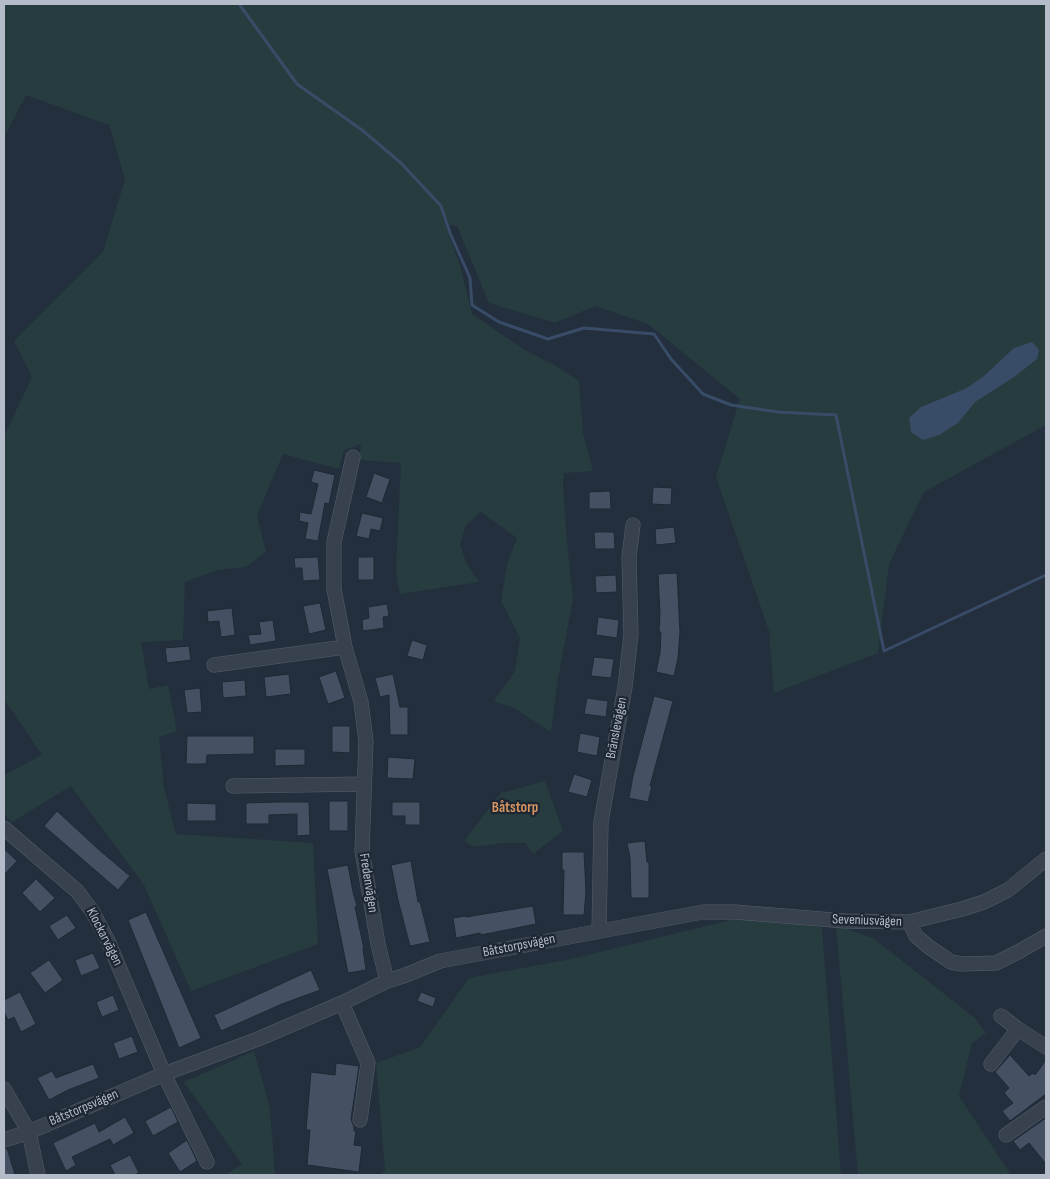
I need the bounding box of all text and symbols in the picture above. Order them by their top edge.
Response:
street label: Bränslevägen [603,696,631,760]
district label: Båtstorp [492,799,538,817]
street label: Fredenvägen [355,852,381,914]
street label: Klockarvägen [82,905,126,969]
street label: Seveniusvägen [832,911,902,931]
street label: Båtstorpsvägen [481,931,557,961]
street label: Båtstorpsvägen [47,1086,121,1130]

